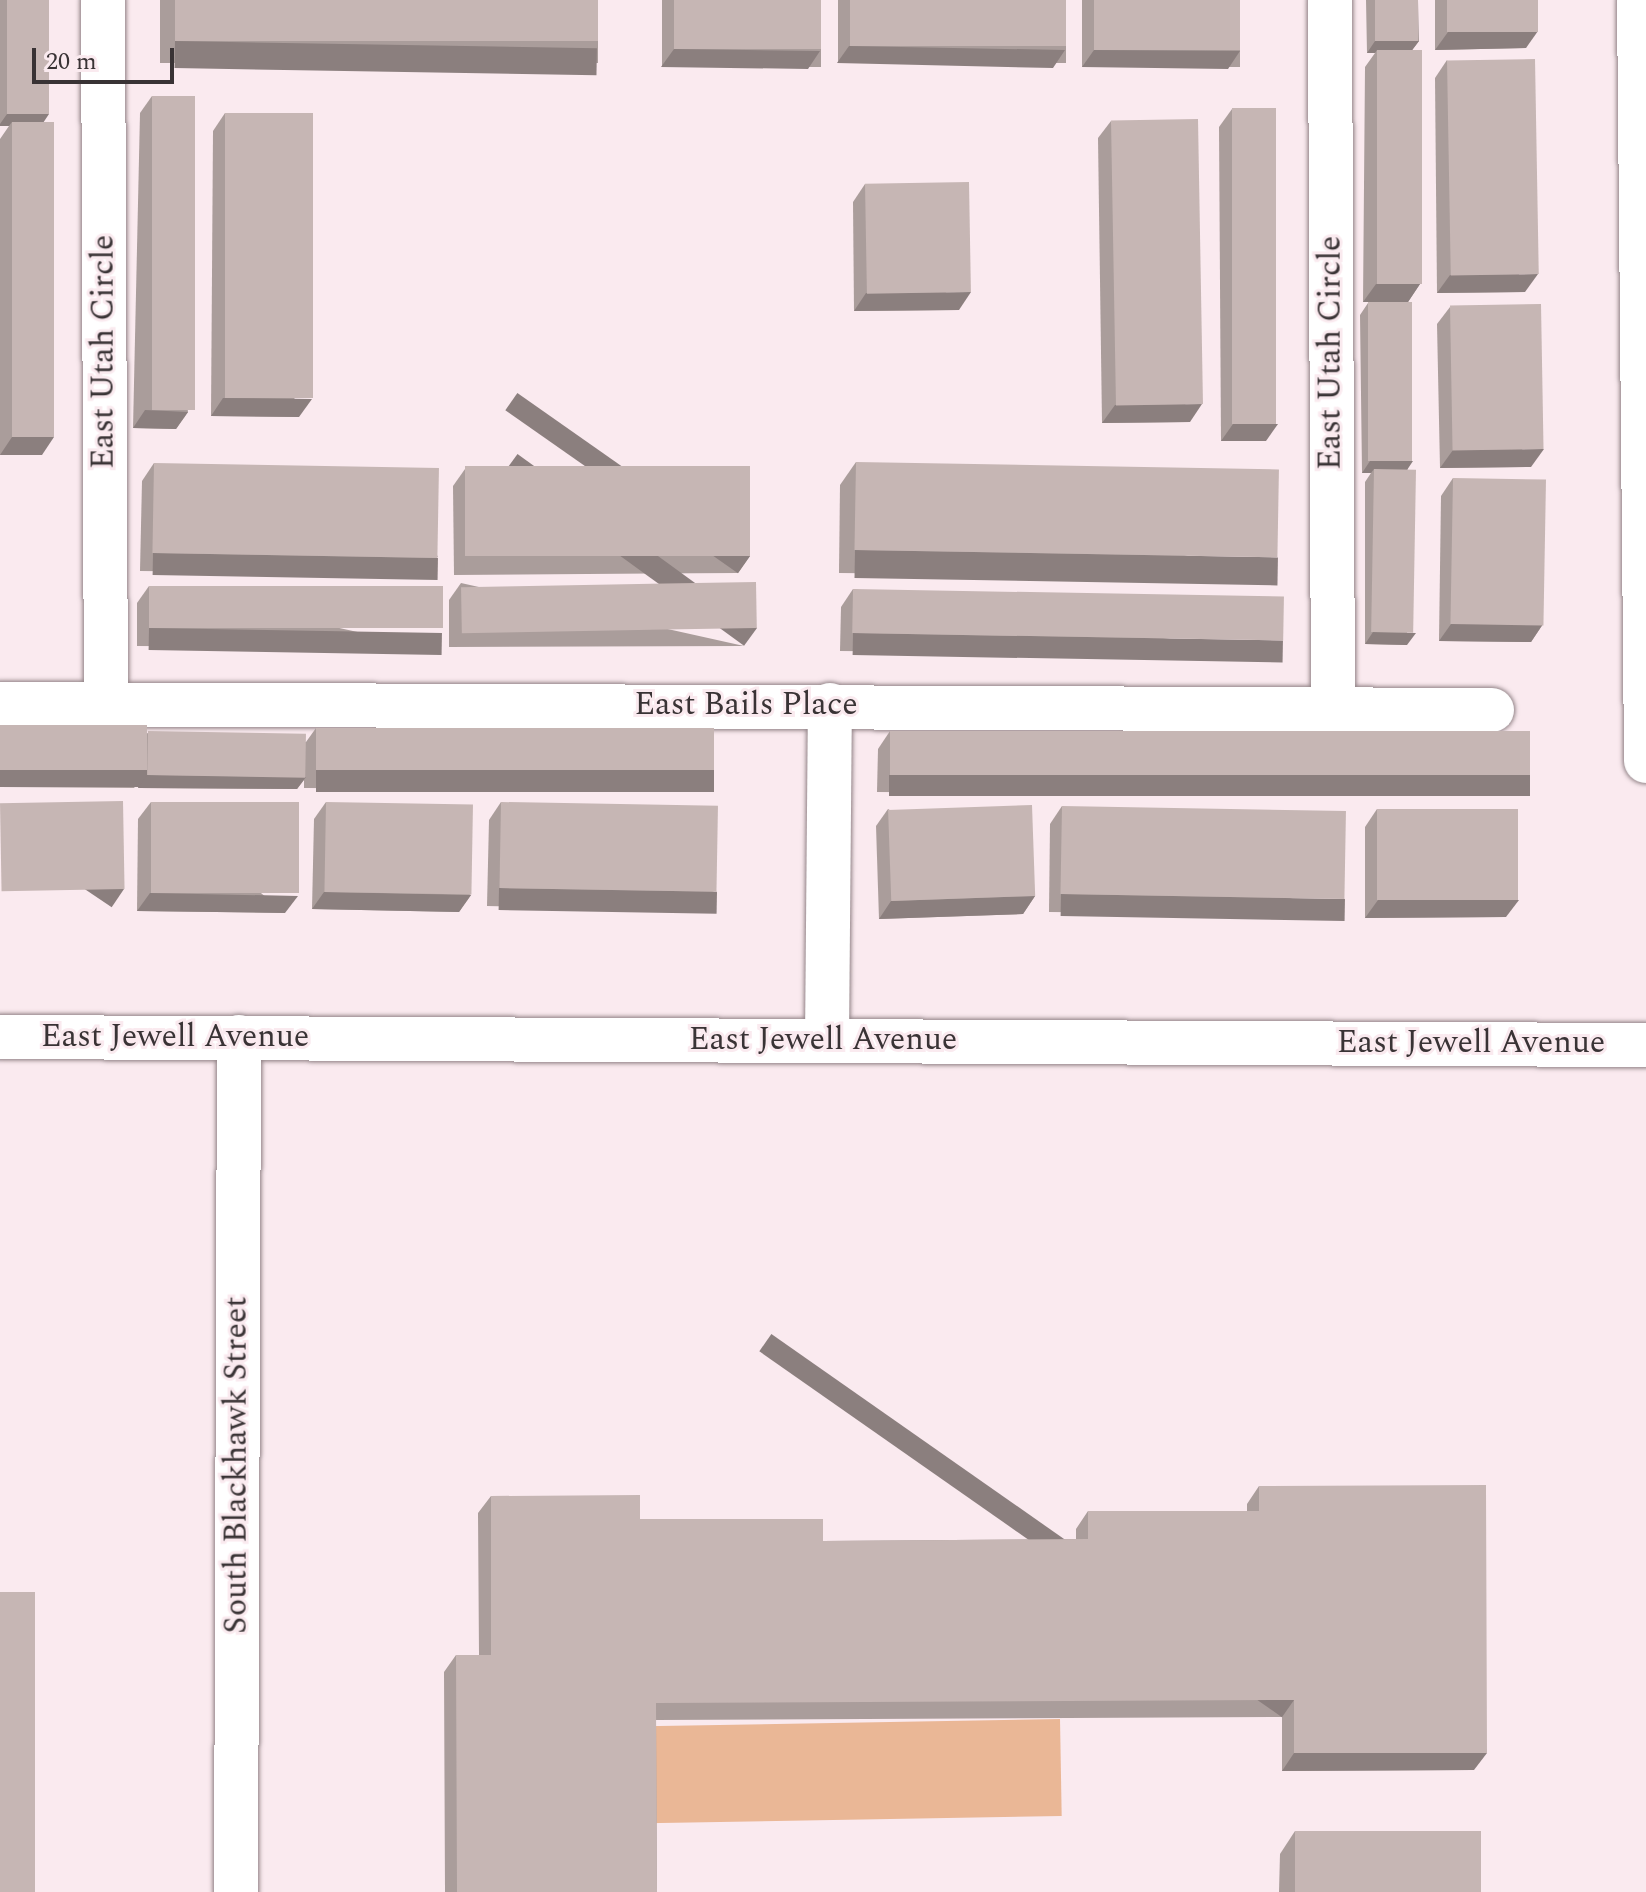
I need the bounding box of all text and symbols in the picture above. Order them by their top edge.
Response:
scale bar [36,32,178,82]
text: 20 m [46,44,97,80]
street label: East Utah Circle [85,235,123,469]
street label: East Utah Circle [1312,236,1350,470]
street label: East Bails Place [634,686,858,724]
street label: East Jewell Avenue [41,1018,309,1056]
street label: East Jewell Avenue [689,1021,957,1059]
street label: East Jewell Avenue [1337,1024,1605,1062]
street label: South Blackhawk Street [218,1296,256,1634]

